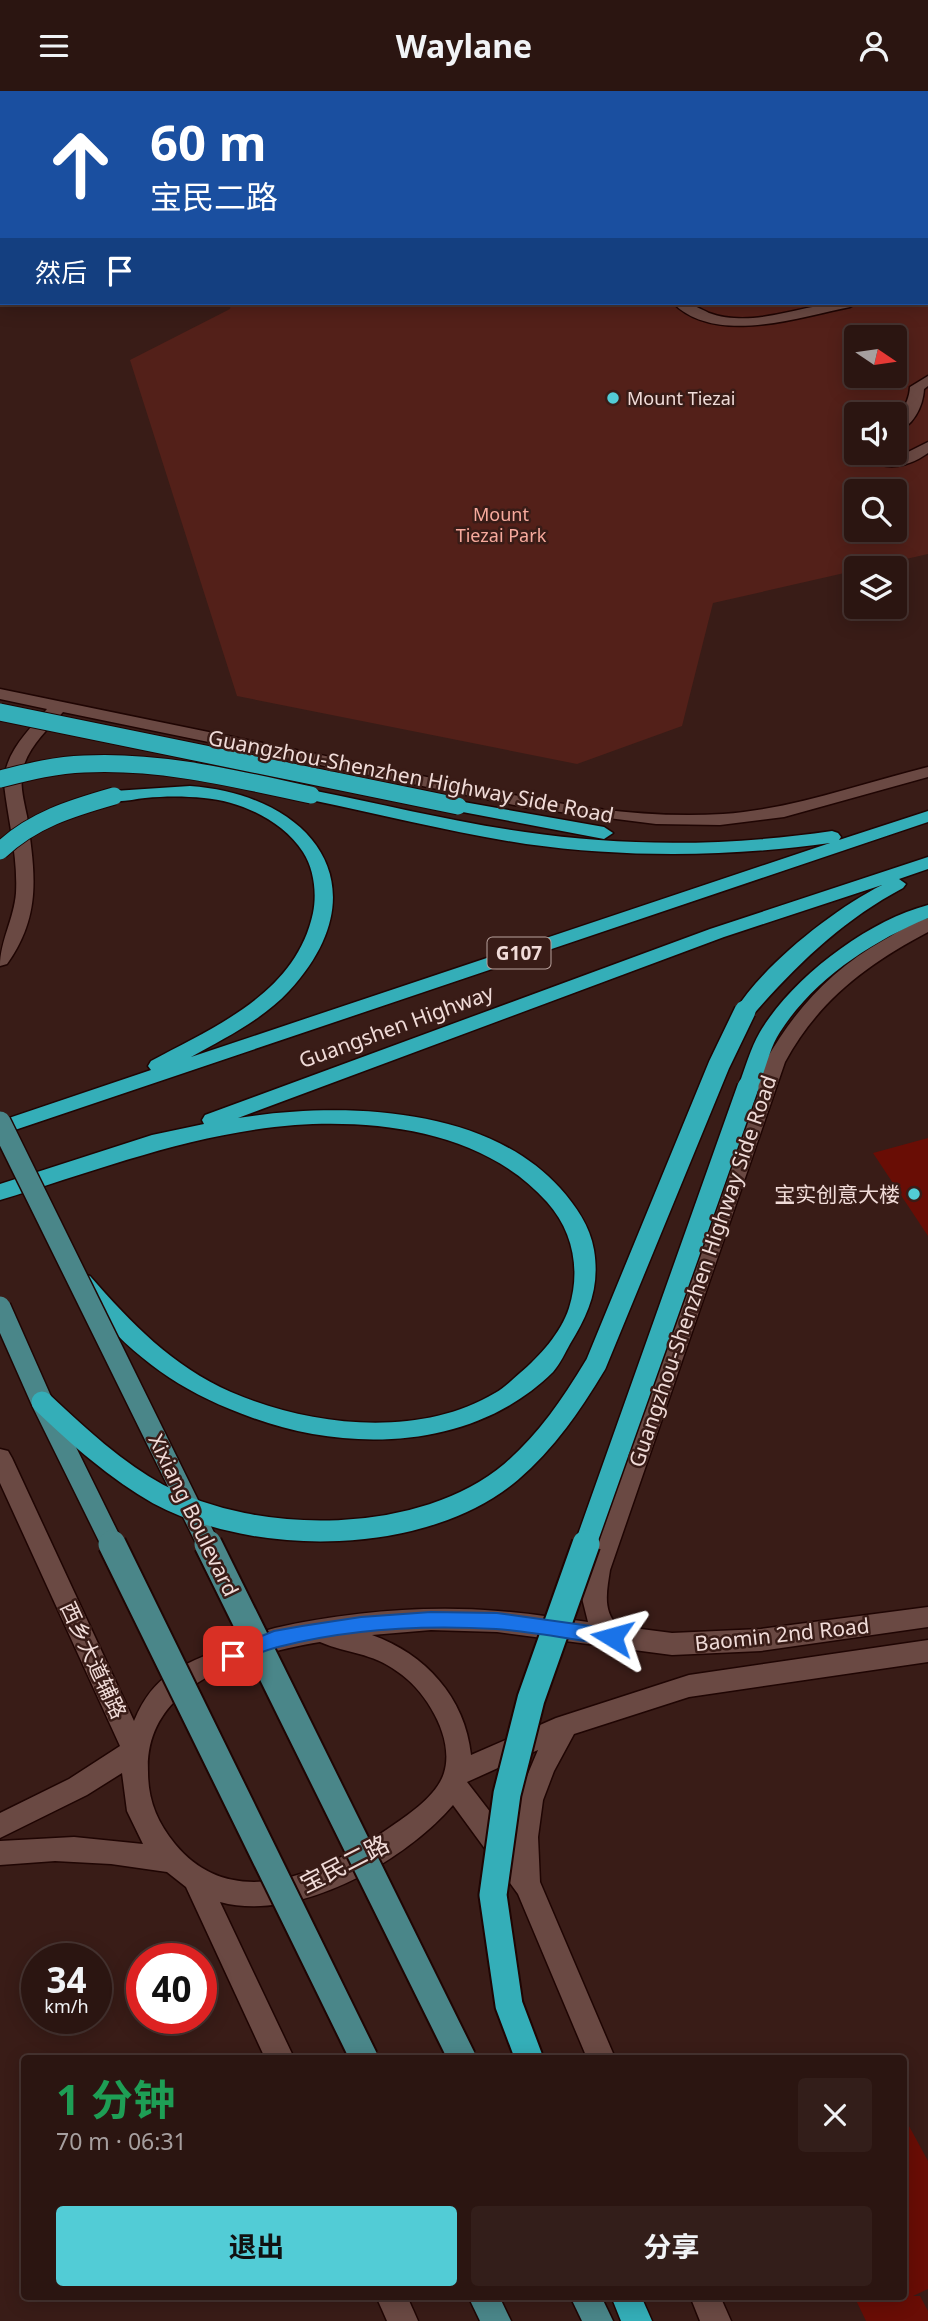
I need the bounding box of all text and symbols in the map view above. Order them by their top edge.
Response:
text: Waylane [396,24,532,67]
icon: menu [35,27,73,65]
icon: person [855,27,893,65]
text: 60 m [150,109,267,175]
icon: ahead [35,119,126,210]
text: 宝民二路 [150,175,278,218]
icon: arrive [101,252,139,290]
text: 然后 [35,254,87,290]
north arrow [844,325,906,389]
map controls [844,325,907,619]
place label: Mount Tiezai [627,386,735,410]
marker: Mount Tiezai [605,390,621,406]
button: sound [844,402,907,465]
button: search [844,479,907,542]
park label: Mount Tiezai Park [456,502,547,547]
button: layers [844,556,907,619]
street label: Guangzhou-Shenzhen Highway Side Road [206,723,616,829]
road number: G107 [488,937,550,968]
street label: Guangshen Highway [295,978,497,1074]
street label: Guangzhou-Shenzhen Highway Side Road [622,1071,782,1471]
place label: 宝实创意大楼 [774,1180,900,1208]
marker: 宝实创意大楼 [906,1186,922,1202]
street label: Xixiang Boulevard [143,1429,245,1601]
street label: 西乡大道辅路 [55,1597,133,1723]
position arrow [575,1600,649,1674]
street label: Baomin 2nd Road [693,1611,871,1657]
pin [203,1626,263,1686]
icon: arrive [214,1637,252,1675]
street label: 宝民二路 [294,1827,394,1899]
speed limit sign: 40 [126,1943,217,2034]
text: 34 [46,1956,87,2003]
text: km/h [44,1994,89,2018]
text: 1 分钟 [56,2070,175,2127]
button: close [798,2078,872,2152]
text: 70 m · 06:31 [56,2125,187,2157]
button: 退出 [56,2206,457,2286]
button: 分享 [471,2206,872,2286]

